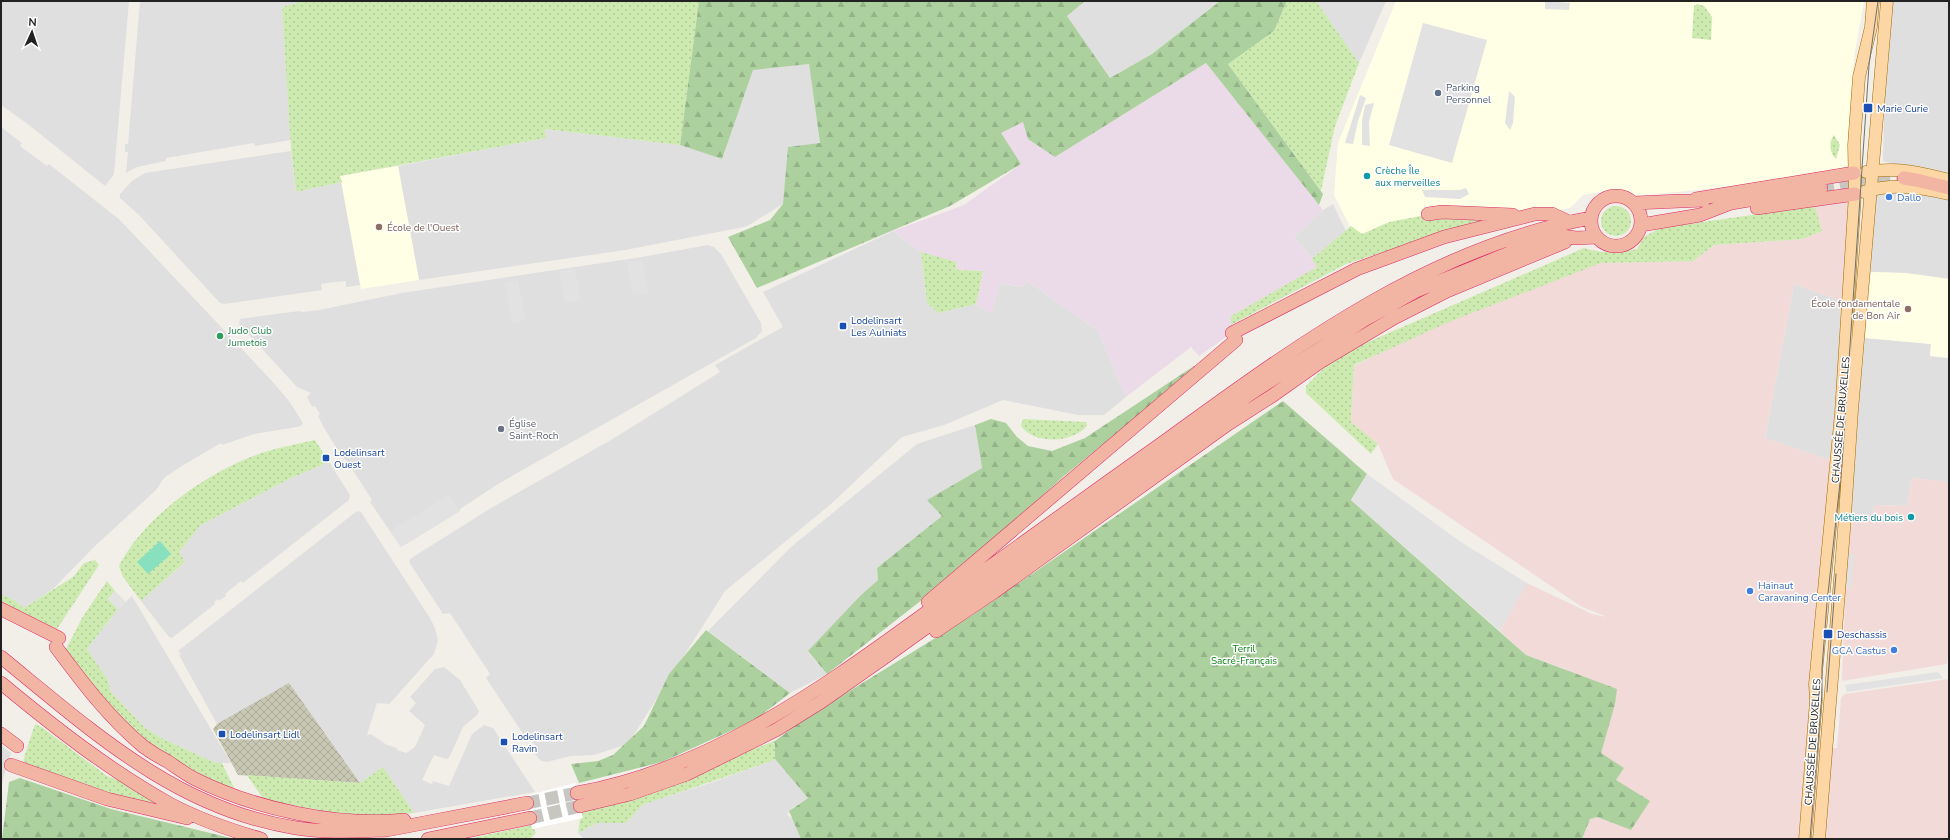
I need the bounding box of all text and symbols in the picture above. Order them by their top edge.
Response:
north arrow [12,12,52,52]
text: N [28,15,37,30]
place label: Parking Personnel [1446,81,1491,107]
marker: Parking Personnel [1433,88,1443,98]
marker: Marie Curie [1862,102,1874,114]
place label: Marie Curie [1877,102,1928,116]
place label: Crèche Île aux merveilles [1375,164,1440,190]
marker: Crèche Île aux merveilles [1362,171,1372,181]
place label: Dallo [1897,191,1922,205]
marker: Dallo [1884,192,1894,202]
place label: École de l'Ouest [387,221,460,235]
marker: École de l'Ouest [374,222,384,232]
place label: École fondamentale de Bon Air [1811,297,1900,323]
marker: École fondamentale de Bon Air [1903,304,1913,314]
place label: Lodelinsart Les Aulniats [851,314,907,340]
marker: Lodelinsart Les Aulniats [838,321,848,331]
place label: Judo Club Jumetois [227,324,272,350]
marker: Judo Club Jumetois [215,331,225,341]
street label: CHAUSSÉE DE BRUXELLES [1828,356,1854,484]
place label: Église Saint-Roch [509,417,559,443]
marker: Église Saint-Roch [496,424,506,434]
place label: Lodelinsart Ouest [334,446,385,472]
marker: Lodelinsart Ouest [321,453,331,463]
place label: Métiers du bois [1835,511,1903,525]
marker: Métiers du bois [1906,512,1916,522]
place label: Hainaut Caravaning Center [1758,579,1841,605]
marker: Hainaut Caravaning Center [1745,586,1755,596]
marker: Deschassis [1822,628,1834,640]
place label: Deschassis [1837,628,1887,642]
park label: Terril Sacré-Français [1211,642,1277,668]
place label: GCA Castus [1832,644,1886,658]
marker: GCA Castus [1889,645,1899,655]
street label: CHAUSSÉE DE BRUXELLES [1802,678,1824,806]
place label: Lodelinsart Lidl [230,728,300,742]
marker: Lodelinsart Lidl [217,729,227,739]
place label: Lodelinsart Ravin [512,730,563,756]
marker: Lodelinsart Ravin [499,737,509,747]

